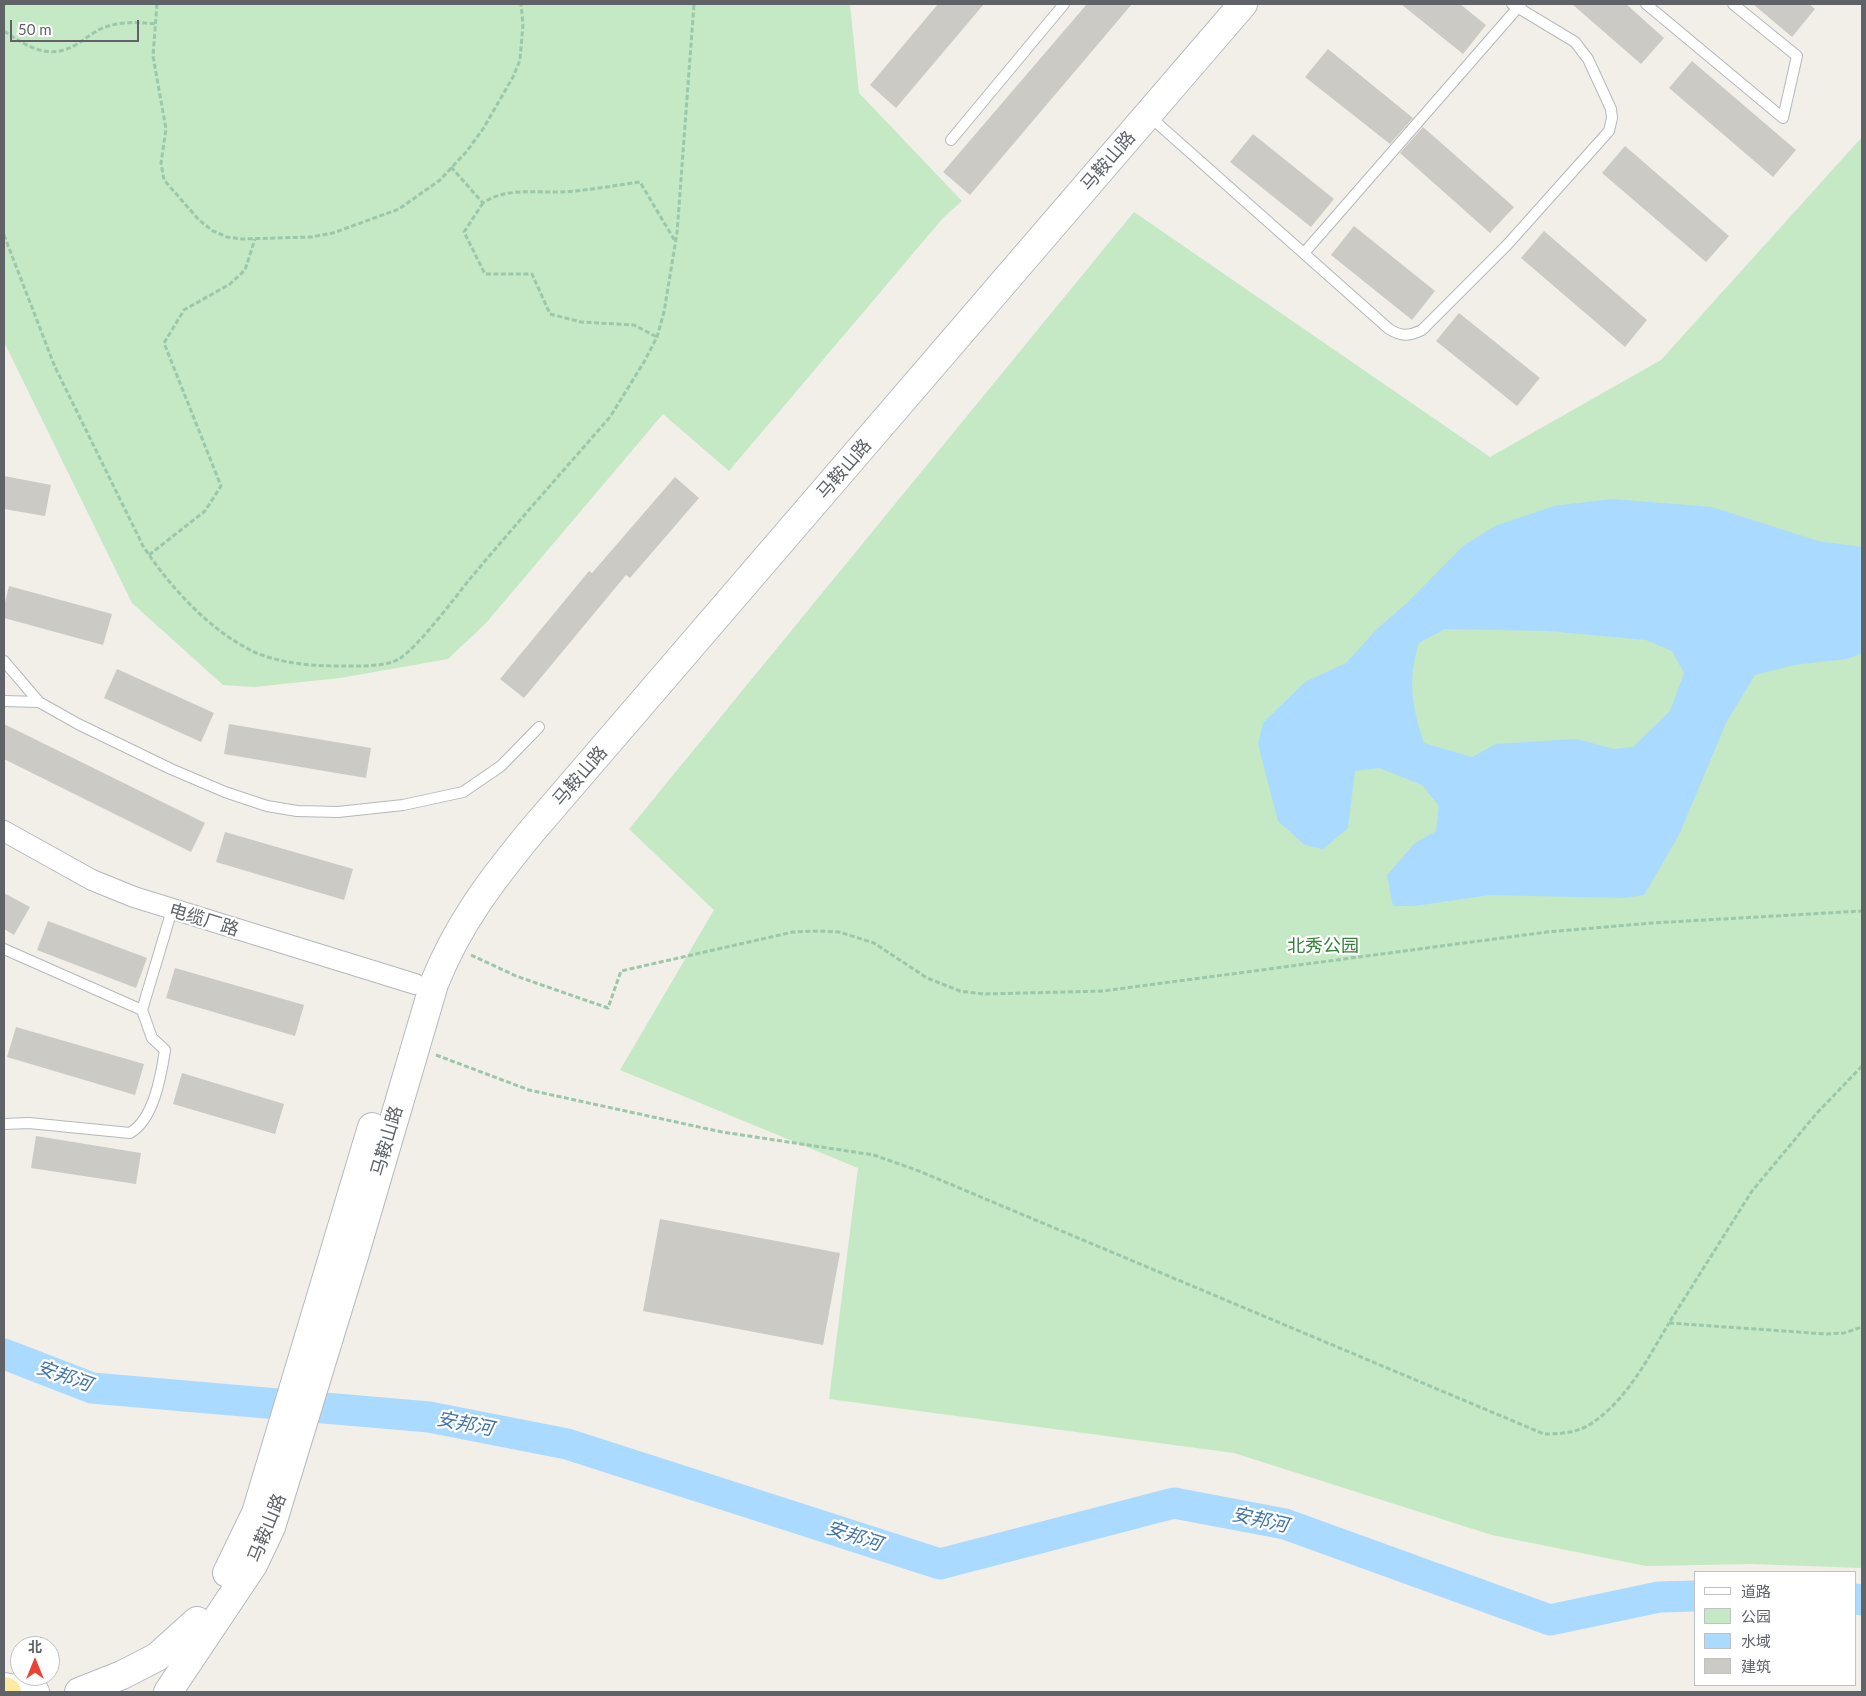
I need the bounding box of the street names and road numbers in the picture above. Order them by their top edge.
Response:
street label: 马鞍山路 [1076,127,1140,195]
street label: 马鞍山路 [812,435,876,503]
street label: 马鞍山路 [548,742,612,810]
street label: 电缆厂路 [166,899,242,941]
street label: 马鞍山路 [367,1103,407,1179]
street label: 马鞍山路 [244,1491,290,1565]

